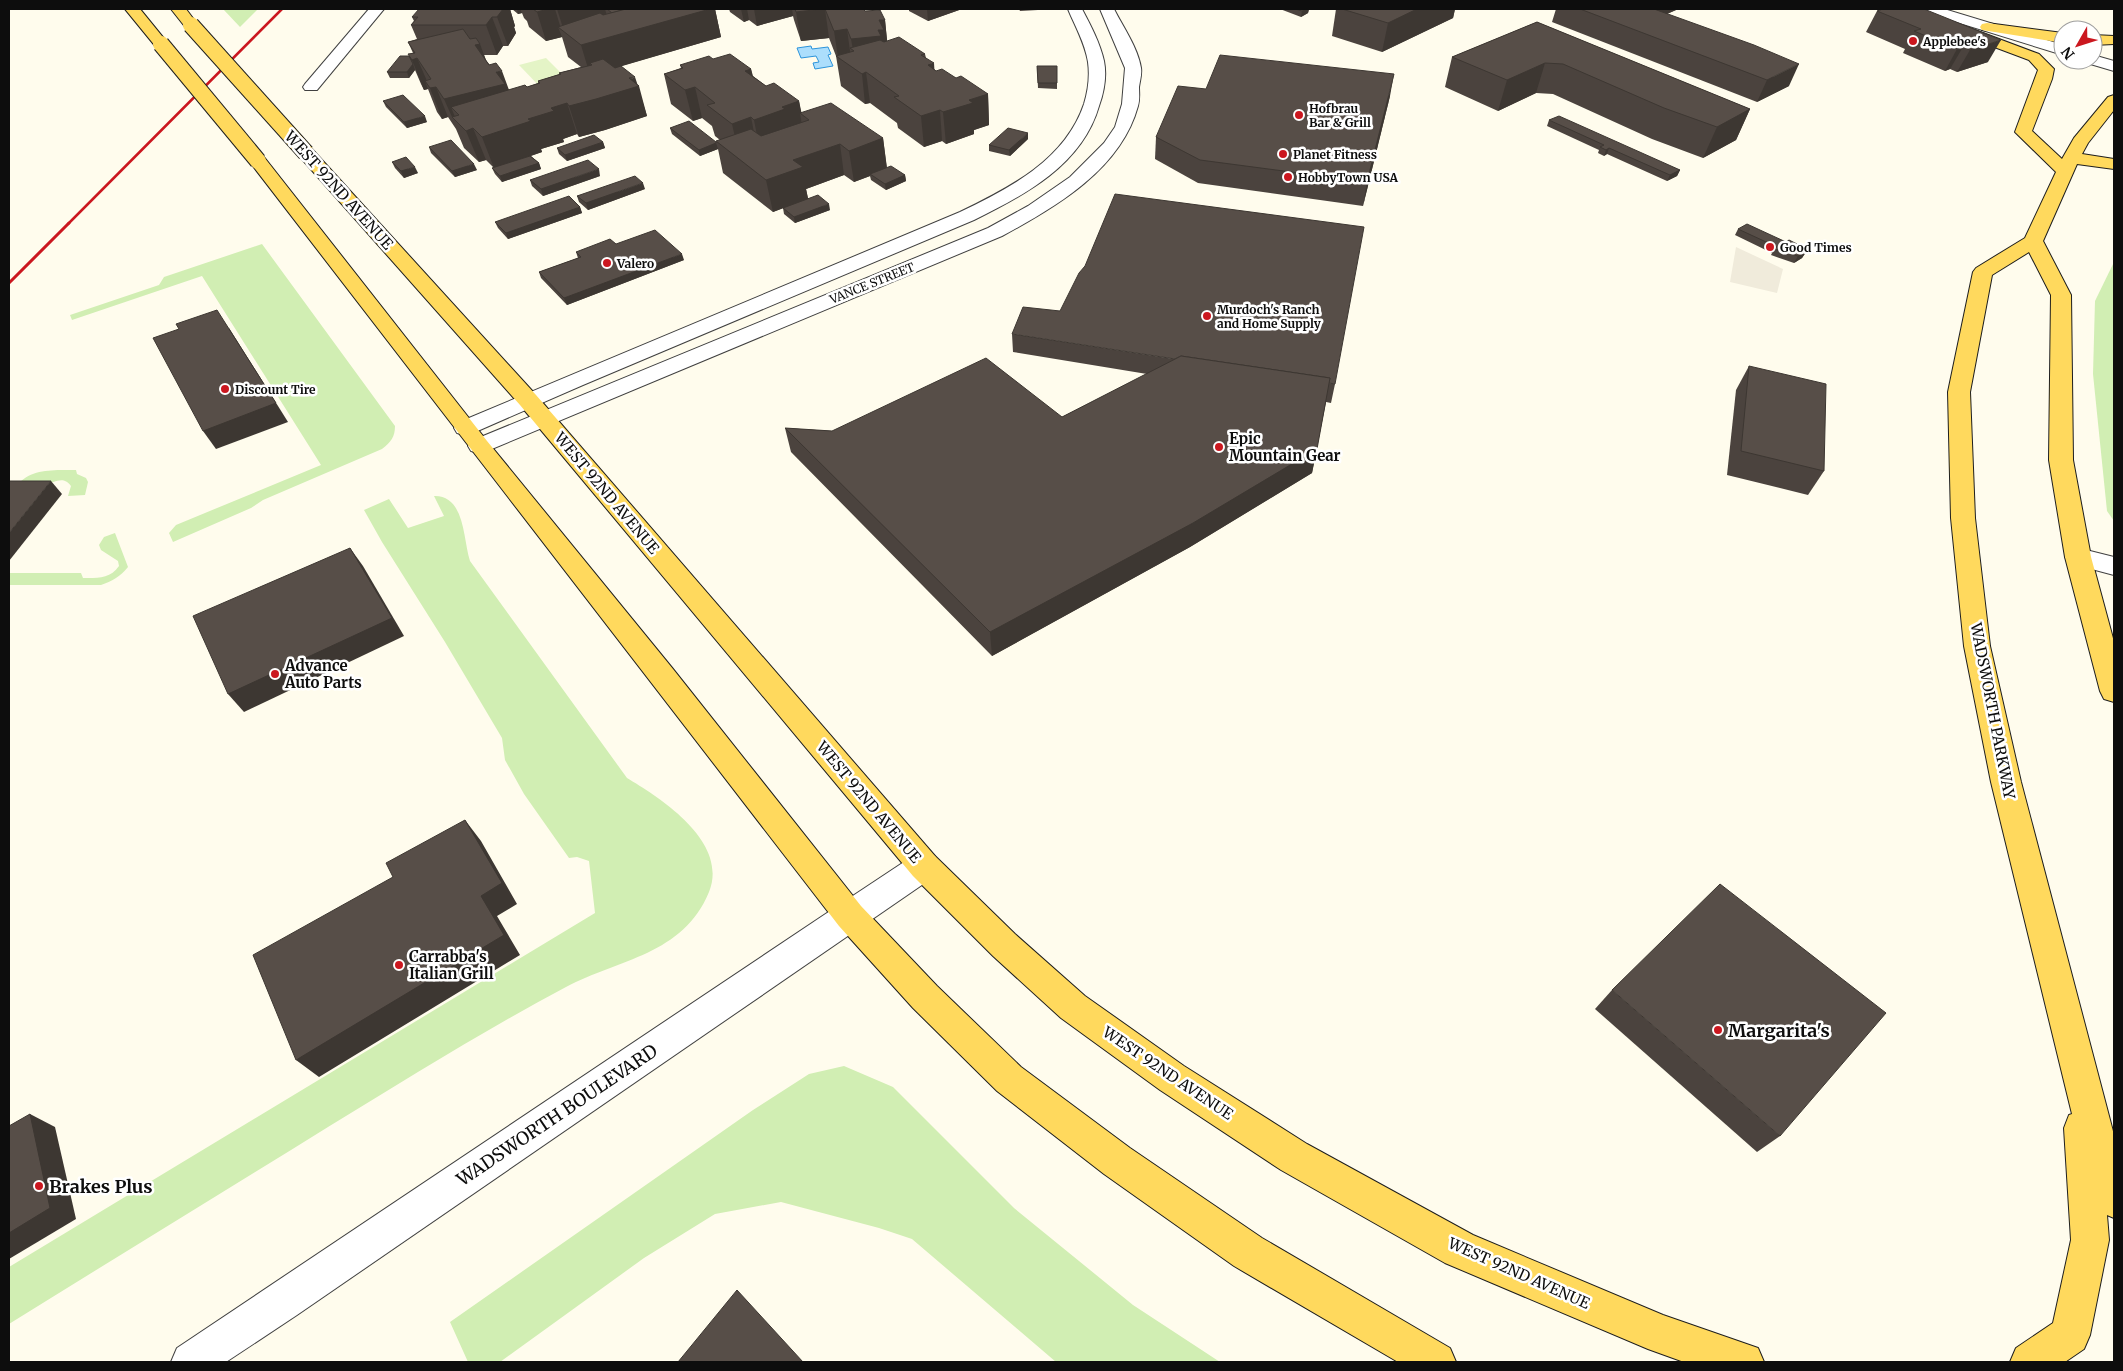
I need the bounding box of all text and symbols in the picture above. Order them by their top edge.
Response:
north arrow [2053,20,2103,70]
place label: Applebee's [1922,34,1986,49]
marker: Applebee's [1907,35,1919,47]
text: N [2057,43,2078,63]
place label: Hofbrau Bar & Grill [1309,101,1371,130]
marker: Hofbrau Bar & Grill [1293,109,1305,121]
street label: WEST 92ND AVENUE [280,126,398,254]
place label: Planet Fitness [1293,147,1377,162]
marker: Planet Fitness [1277,148,1289,160]
place label: HobbyTown USA [1298,170,1399,185]
marker: HobbyTown USA [1282,171,1294,183]
place label: Good Times [1780,240,1852,255]
marker: Good Times [1764,241,1776,253]
place label: Valero [616,256,654,271]
marker: Valero [601,257,613,269]
street label: VANCE STREET [827,259,917,307]
place label: Murdoch's Ranch and Home Supply [1217,302,1322,331]
marker: Murdoch's Ranch and Home Supply [1201,310,1213,322]
place label: Discount Tire [235,382,316,397]
marker: Discount Tire [219,383,231,395]
street label: WEST 92ND AVENUE [550,428,664,558]
place label: Epic Mountain Gear [1229,429,1341,465]
marker: Epic Mountain Gear [1213,441,1225,453]
street label: WADSWORTH PARKWAY [1966,620,2019,801]
place label: Advance Auto Parts [284,656,362,692]
marker: Advance Auto Parts [269,668,281,680]
street label: WEST 92ND AVENUE [812,737,926,867]
place label: Carrabba's Italian Grill [409,947,494,983]
marker: Carrabba's Italian Grill [393,959,405,971]
place label: Margarita's [1728,1019,1830,1042]
street label: WEST 92ND AVENUE [1099,1022,1237,1124]
marker: Margarita's [1712,1024,1724,1036]
street label: WADSWORTH BOULEVARD [451,1039,662,1191]
place label: Brakes Plus [49,1175,153,1198]
marker: Brakes Plus [33,1180,45,1192]
street label: WEST 92ND AVENUE [1444,1233,1593,1313]

